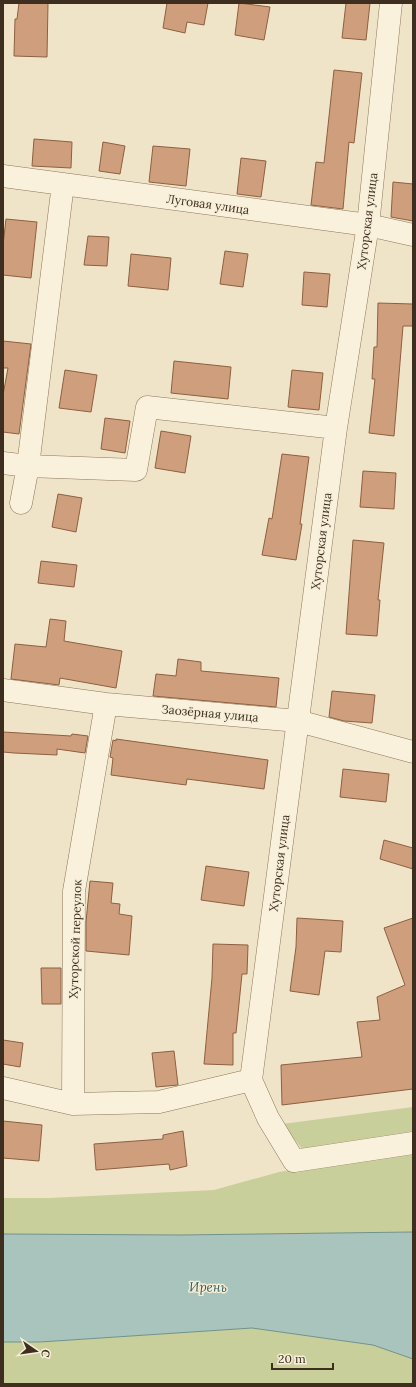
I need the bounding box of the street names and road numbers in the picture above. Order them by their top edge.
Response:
street label: Хуторская улица [354,172,380,270]
street label: Луговая улица [166,191,250,217]
street label: Хуторская улица [308,492,334,590]
street label: Заозёрная улица [161,701,259,725]
street label: Хуторская улица [266,814,292,912]
street label: Хуторской переулок [65,879,85,999]

